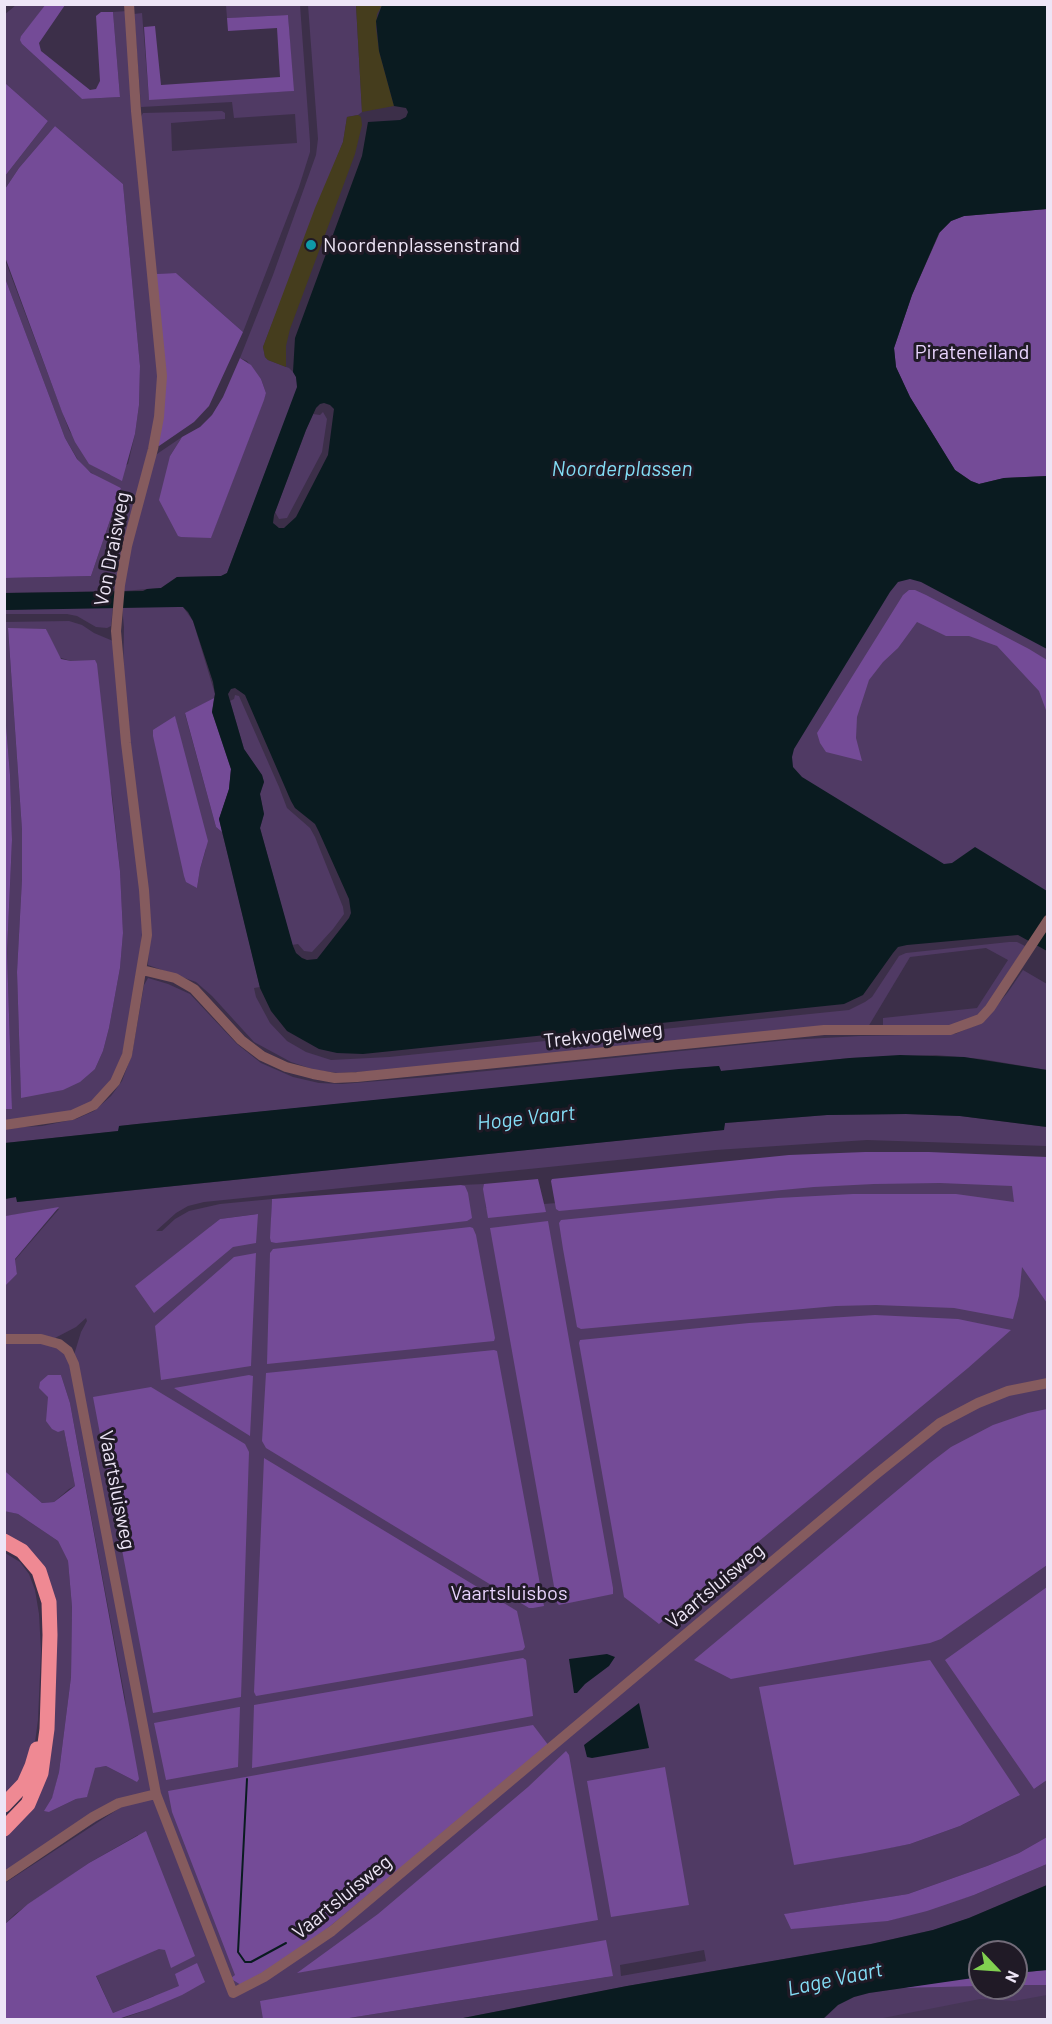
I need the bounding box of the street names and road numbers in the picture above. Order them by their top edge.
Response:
street label: Von Draisweg [89,490,135,608]
street label: Trekvogelweg [542,1017,664,1053]
street label: Vaartsluisweg [94,1429,140,1551]
street label: Vaartsluisweg [661,1538,769,1634]
street label: Vaartsluisweg [288,1850,396,1944]

